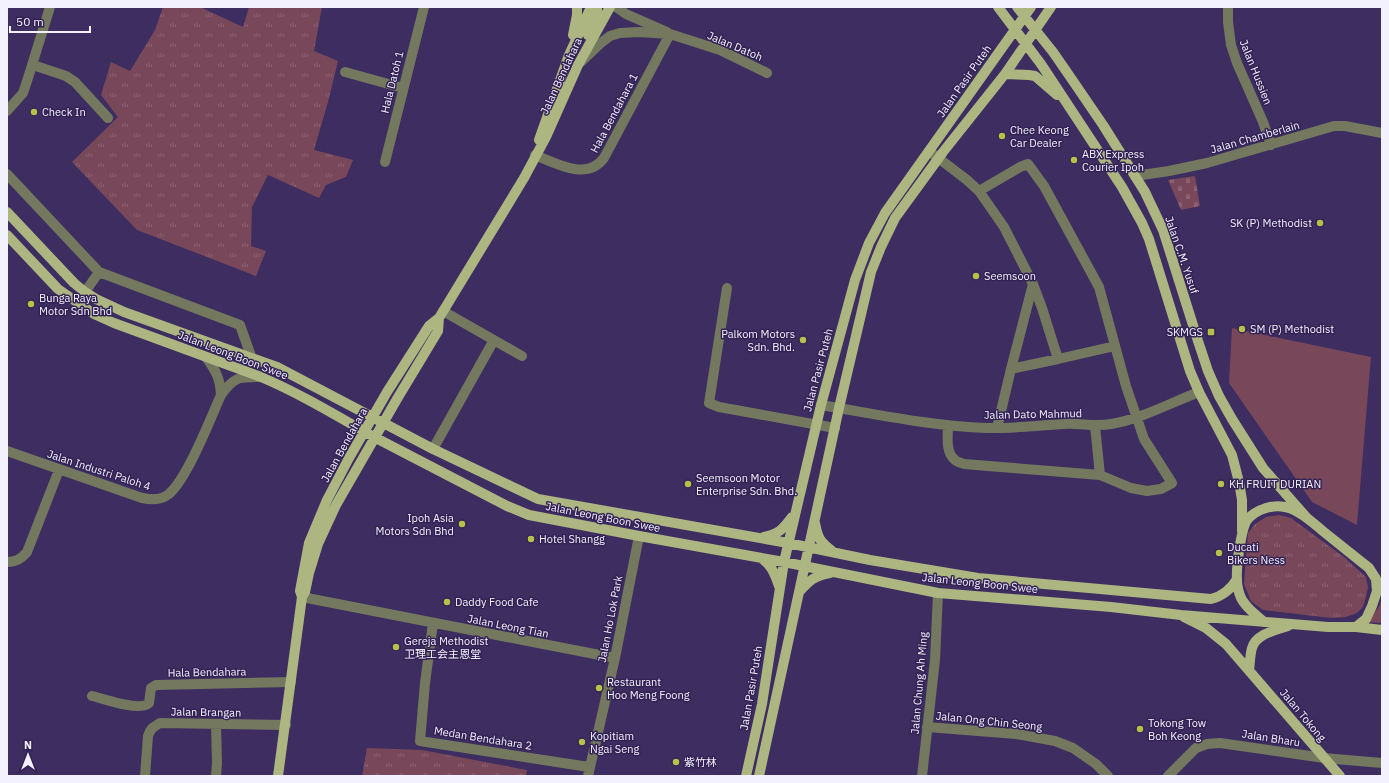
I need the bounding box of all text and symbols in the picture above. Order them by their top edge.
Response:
scale bar [10,8,90,34]
text: 50 m [16,14,44,29]
street label: Jalan Datoh [705,28,765,64]
street label: Jalan Bendahara [537,35,585,117]
street label: Jalan Hussien [1237,37,1275,107]
street label: Jalan Pasir Puteh [934,42,994,120]
street label: Hala Datoh 1 [377,49,407,115]
street label: Hala Bendahara 1 [587,71,641,155]
place label: Check In [42,105,86,119]
marker: Check In [29,107,39,117]
street label: Jalan Chamberlain [1209,118,1301,156]
place label: Chee Keong Car Dealer [1010,123,1069,150]
marker: Chee Keong Car Dealer [997,131,1007,141]
place label: ABX Express Courier Ipoh [1082,147,1144,174]
marker: ABX Express Courier Ipoh [1069,155,1079,165]
street label: Jalan C.M. Yusuf [1162,214,1202,296]
place label: SK (P) Methodist [1230,216,1312,230]
marker: SK (P) Methodist [1315,218,1325,228]
place label: Seemsoon [984,269,1036,283]
marker: Seemsoon [971,271,981,281]
place label: Bunga Raya Motor Sdn Bhd [39,291,112,318]
marker: Bunga Raya Motor Sdn Bhd [26,299,36,309]
place label: SM (P) Methodist [1250,322,1334,336]
marker: SM (P) Methodist [1237,324,1247,334]
place label: SKMGS [1167,325,1203,339]
place label: Palkom Motors Sdn. Bhd. [721,327,795,354]
street label: Jalan Pasir Puteh [800,327,836,413]
marker: SKMGS [1206,327,1216,337]
street label: Jalan Leong Boon Swee [176,328,290,382]
marker: Palkom Motors Sdn. Bhd. [798,335,808,345]
street label: Jalan Bendahara [318,405,370,485]
street label: Jalan Dato Mahmud [984,406,1082,422]
street label: Jalan Industri Paloh 4 [45,447,153,493]
place label: Seemsoon Motor Enterprise Sdn. Bhd. [696,471,797,498]
place label: KH FRUIT DURIAN [1229,477,1321,491]
marker: Seemsoon Motor Enterprise Sdn. Bhd. [683,479,693,489]
marker: KH FRUIT DURIAN [1216,479,1226,489]
street label: Jalan Leong Boon Swee [544,499,662,535]
place label: Ipoh Asia Motors Sdn Bhd [376,511,454,538]
marker: Ipoh Asia Motors Sdn Bhd [457,519,467,529]
place label: Hotel Shangg [539,532,605,546]
marker: Hotel Shangg [526,534,536,544]
place label: Ducati Bikers Ness [1227,540,1285,567]
marker: Ducati Bikers Ness [1214,548,1224,558]
street label: Jalan Leong Boon Swee [921,570,1039,596]
street label: Jalan Ho Lok Park [595,574,625,664]
place label: Daddy Food Cafe [455,595,539,609]
marker: Daddy Food Cafe [442,597,452,607]
street label: Jalan Leong Tian [466,611,550,641]
street label: Jalan Chung Ah Ming [908,631,930,735]
place label: Gereja Methodist 卫理工会主恩堂 [404,634,489,661]
marker: Gereja Methodist 卫理工会主恩堂 [391,642,401,652]
street label: Jalan Pasir Puteh [737,645,765,731]
street label: Hala Bendahara [167,664,247,680]
place label: Restaurant Hoo Meng Foong [607,675,690,702]
marker: Restaurant Hoo Meng Foong [594,683,604,693]
street label: Jalan Tokong [1277,686,1329,744]
street label: Jalan Brangan [171,704,241,720]
street label: Jalan Ong Chin Seong [935,708,1043,734]
place label: Tokong Tow Boh Keong [1148,716,1207,743]
street label: Medan Bendahara 2 [433,723,533,753]
marker: Tokong Tow Boh Keong [1135,724,1145,734]
street label: Jalan Bharu [1241,726,1301,750]
place label: Kopitiam Ngai Seng [590,729,639,756]
north arrow [8,735,48,775]
marker: Kopitiam Ngai Seng [577,737,587,747]
text: N [24,738,32,752]
place label: 紫竹林 [684,755,717,769]
marker: 紫竹林 [671,757,681,767]

